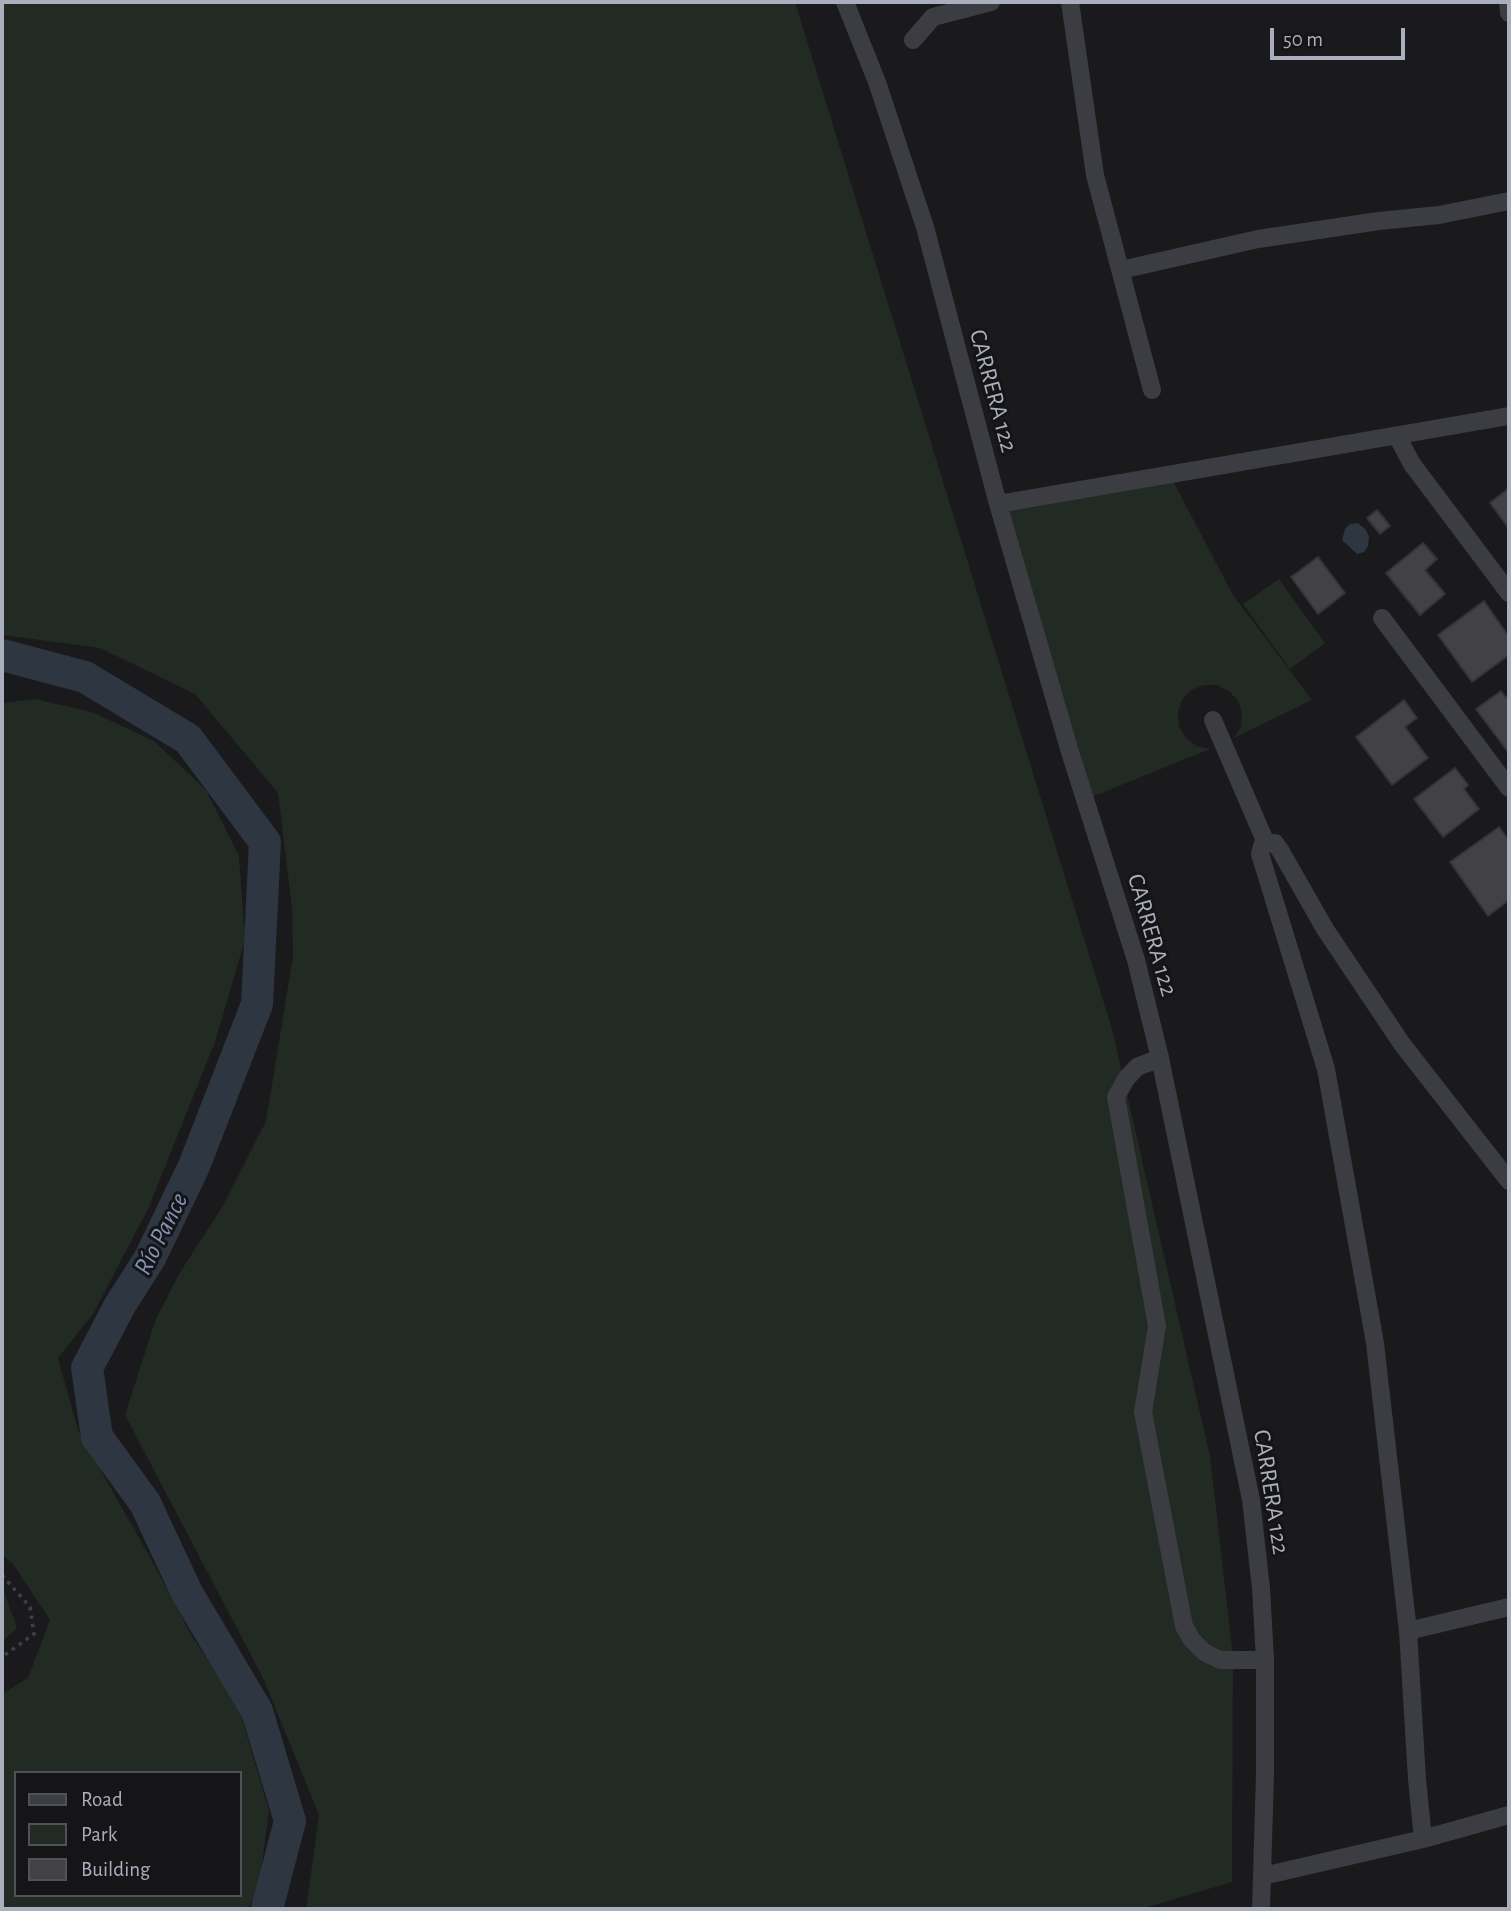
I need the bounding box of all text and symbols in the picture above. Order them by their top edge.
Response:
scale bar [1273,14,1408,58]
text: 50 m [1283,29,1323,50]
street label: CARRERA 122 [963,327,1023,455]
street label: CARRERA 122 [1121,871,1183,999]
water label: Río Pance [127,1188,195,1280]
street label: CARRERA 122 [1247,1428,1295,1556]
legend [14,1771,242,1897]
text: Road [81,1789,123,1810]
text: Park [81,1824,117,1845]
text: Building [81,1859,150,1880]

